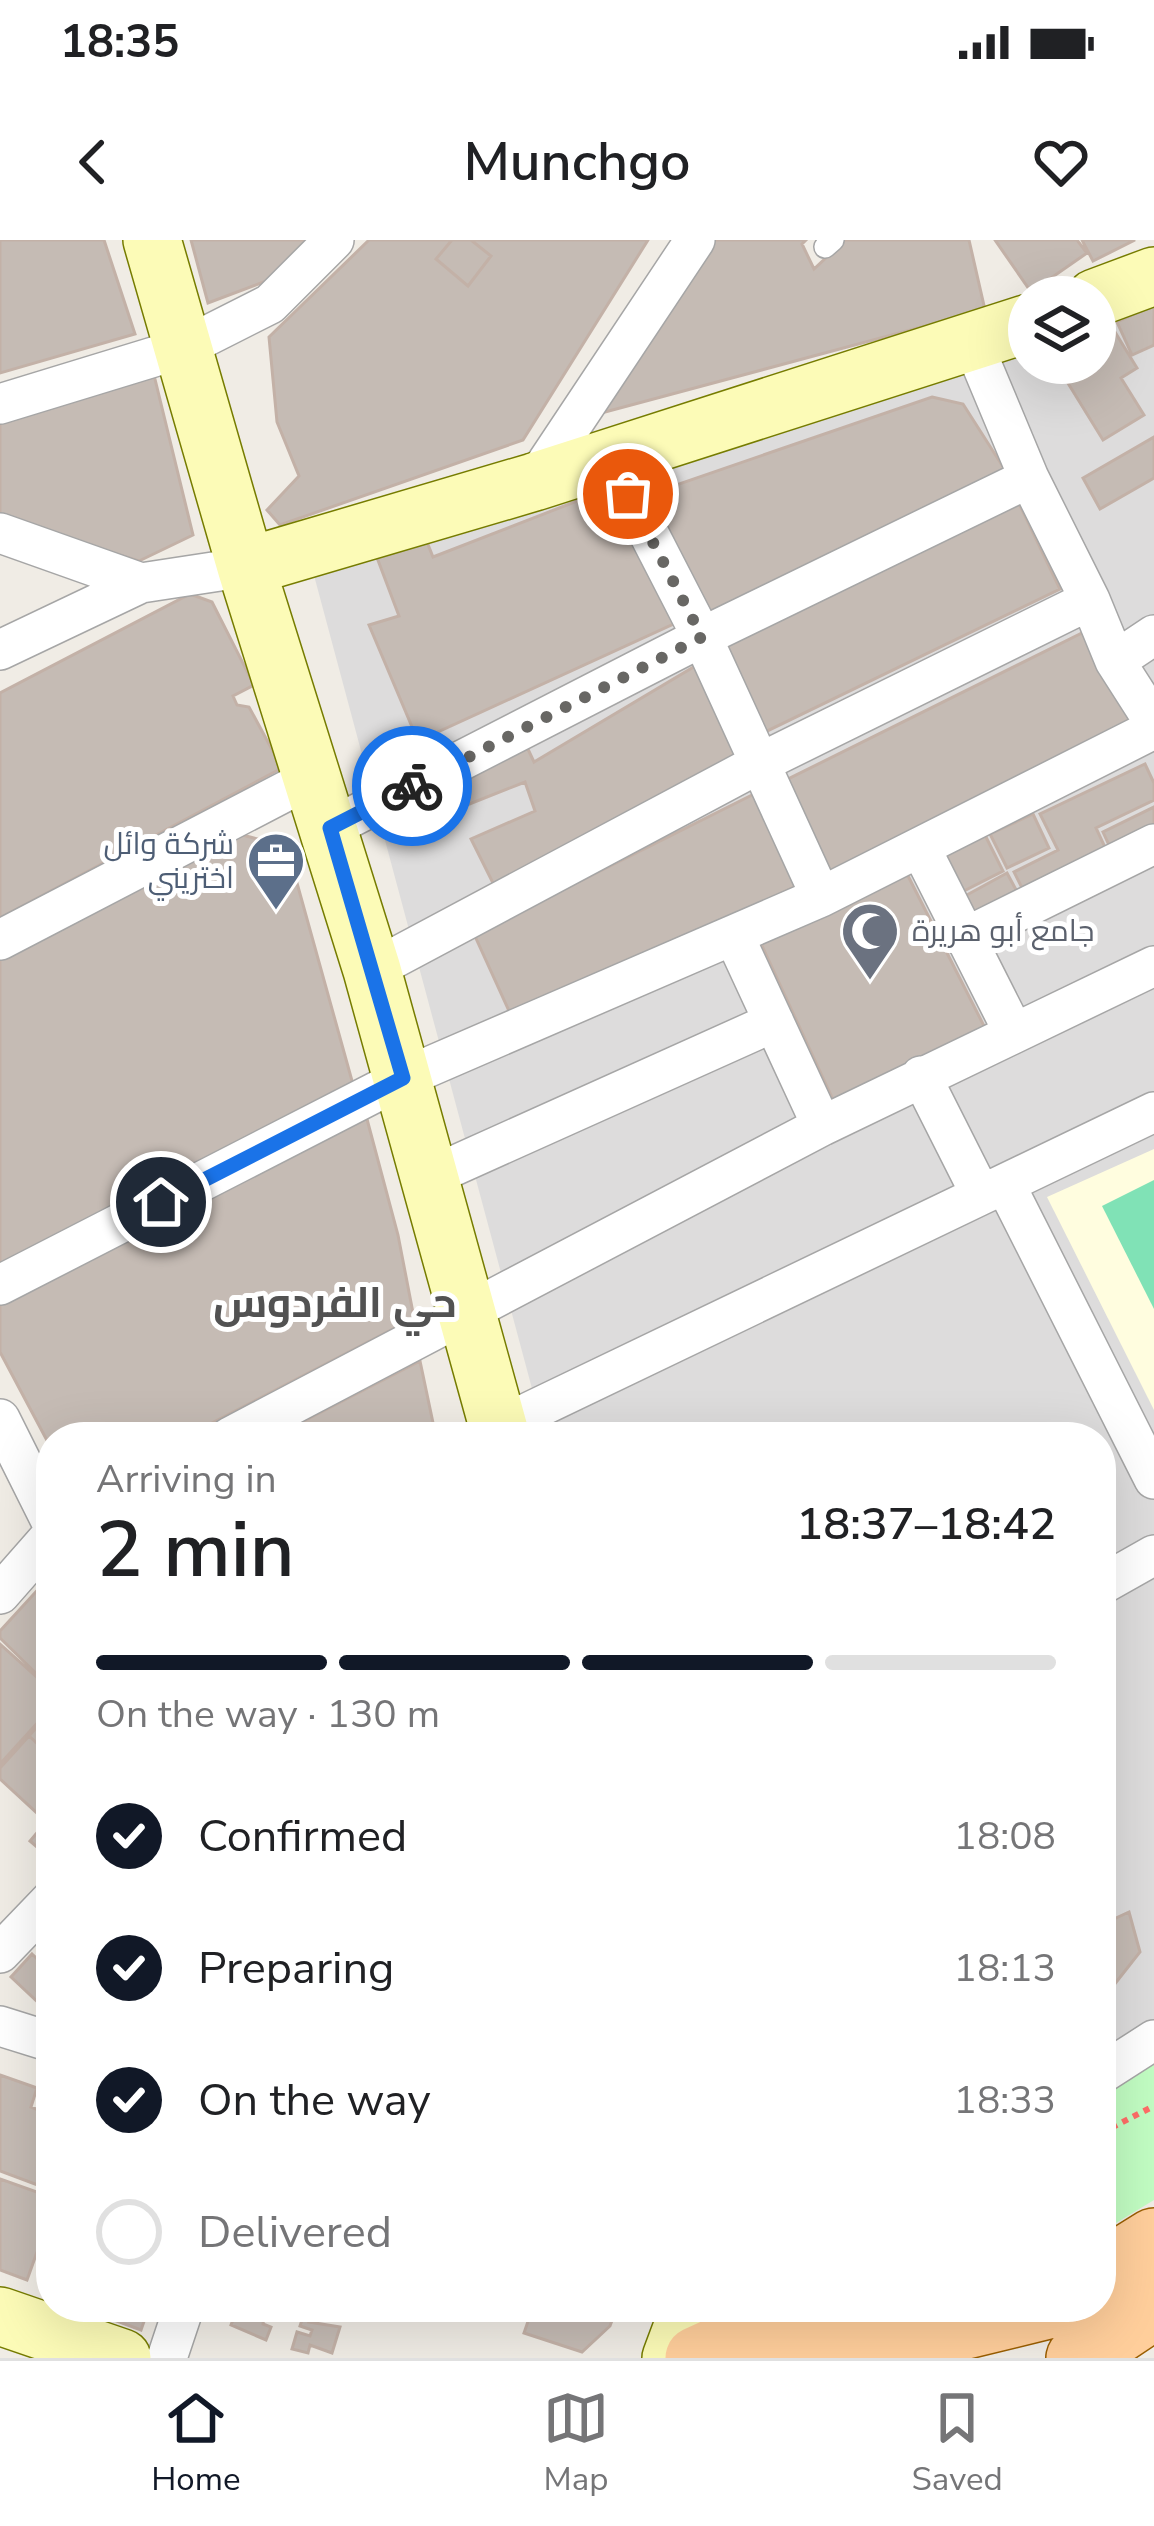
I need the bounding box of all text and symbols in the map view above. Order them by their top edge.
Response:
text: 18:35 [60,12,179,73]
text: Munchgo [463,125,691,199]
icon: back [60,129,126,195]
icon: heart [1028,129,1094,195]
map controls [1008,276,1116,384]
button: layers [1008,276,1116,384]
pin [577,443,679,545]
icon: bag [595,461,661,527]
courier [352,726,472,846]
icon: bike [379,753,445,819]
place label: شركة وائل اختريني [104,824,234,901]
office icon: شركة وائل اختريني [245,830,307,912]
mosque icon: جامع أبو هريرة [839,900,901,982]
place label: جامع أبو هريرة [912,911,1094,952]
pin [110,1151,212,1253]
icon: home [128,1169,194,1235]
district label: حي الفردوس [213,1275,457,1336]
text: Arriving in [96,1453,277,1506]
text: 18:37–18:42 [796,1494,1056,1555]
text: 2 min [96,1497,295,1604]
text: On the way · 130 m [96,1688,440,1741]
icon: check [96,1803,162,1869]
text: Confirmed [198,1806,407,1867]
text: 18:08 [954,1810,1056,1863]
icon: check [96,1935,162,2001]
text: Preparing [198,1938,394,1999]
text: 18:13 [954,1942,1056,1995]
icon: check [96,2067,162,2133]
text: On the way [198,2070,431,2131]
text: 18:33 [954,2074,1056,2127]
text: Delivered [198,2202,392,2263]
tab: Home [151,2385,241,2502]
tab: Map [543,2385,609,2502]
tab: Saved [912,2385,1003,2502]

